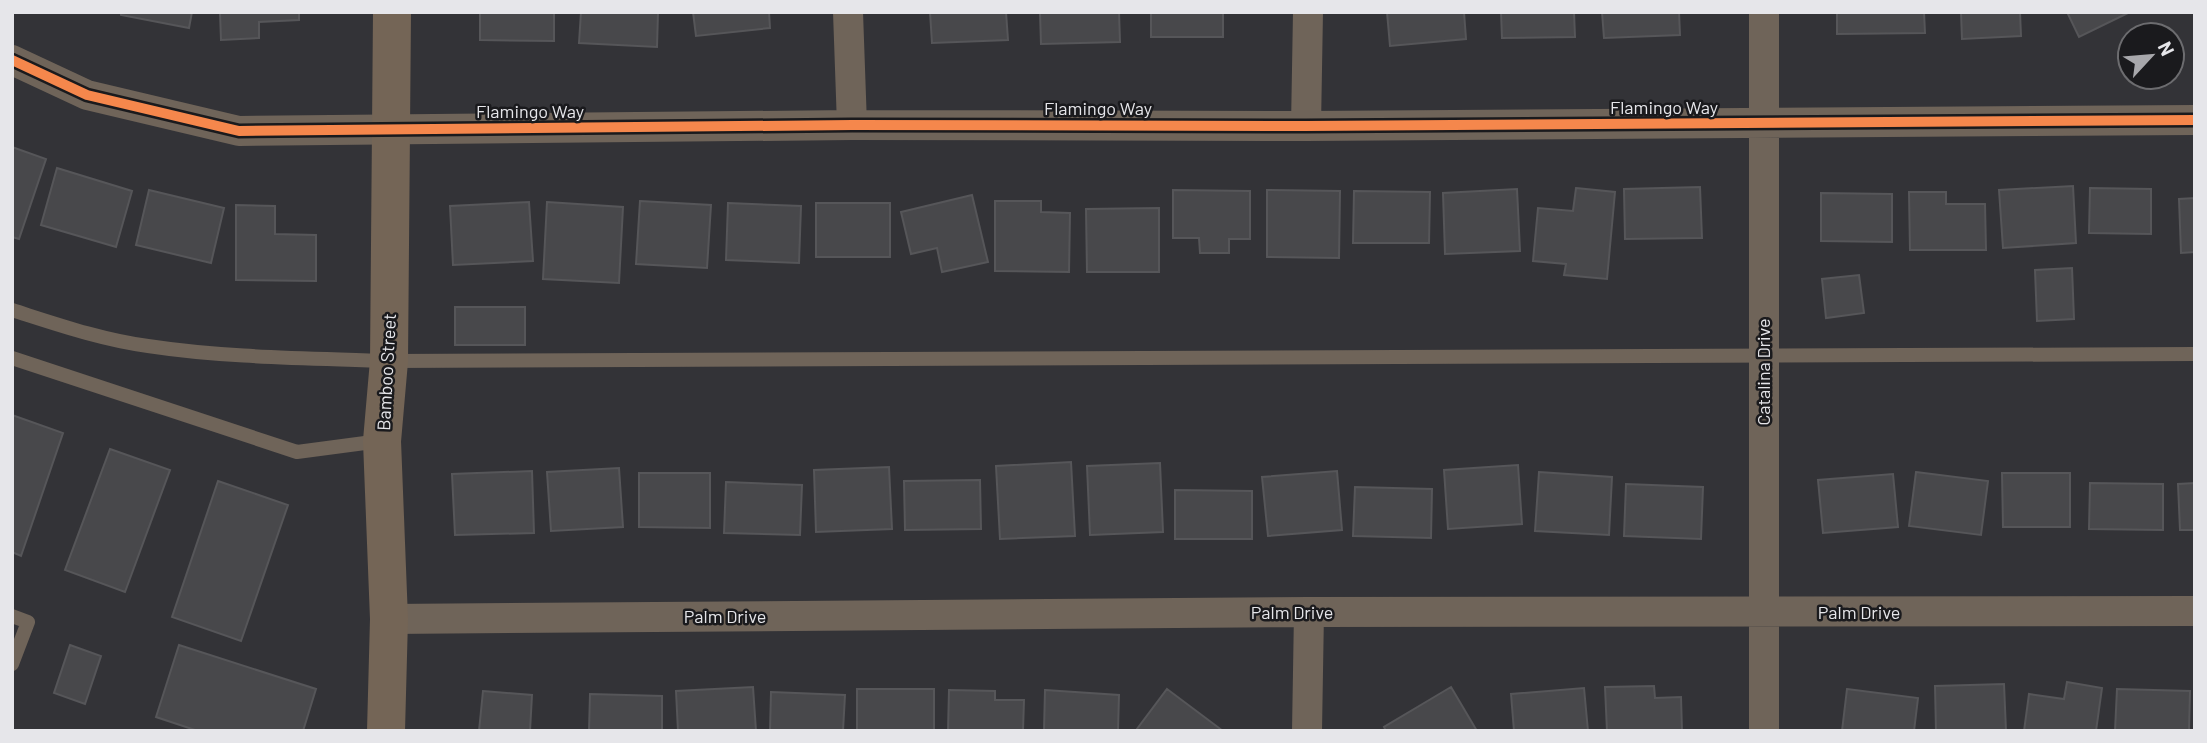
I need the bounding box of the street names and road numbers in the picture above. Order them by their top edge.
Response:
street label: Flamingo Way [1610,96,1718,118]
street label: Flamingo Way [1044,97,1152,119]
street label: Flamingo Way [476,100,584,122]
street label: Bamboo Street [372,313,400,431]
street label: Catalina Drive [1752,318,1774,426]
street label: Palm Drive [1251,601,1333,623]
street label: Palm Drive [1818,601,1900,623]
street label: Palm Drive [684,605,766,627]

